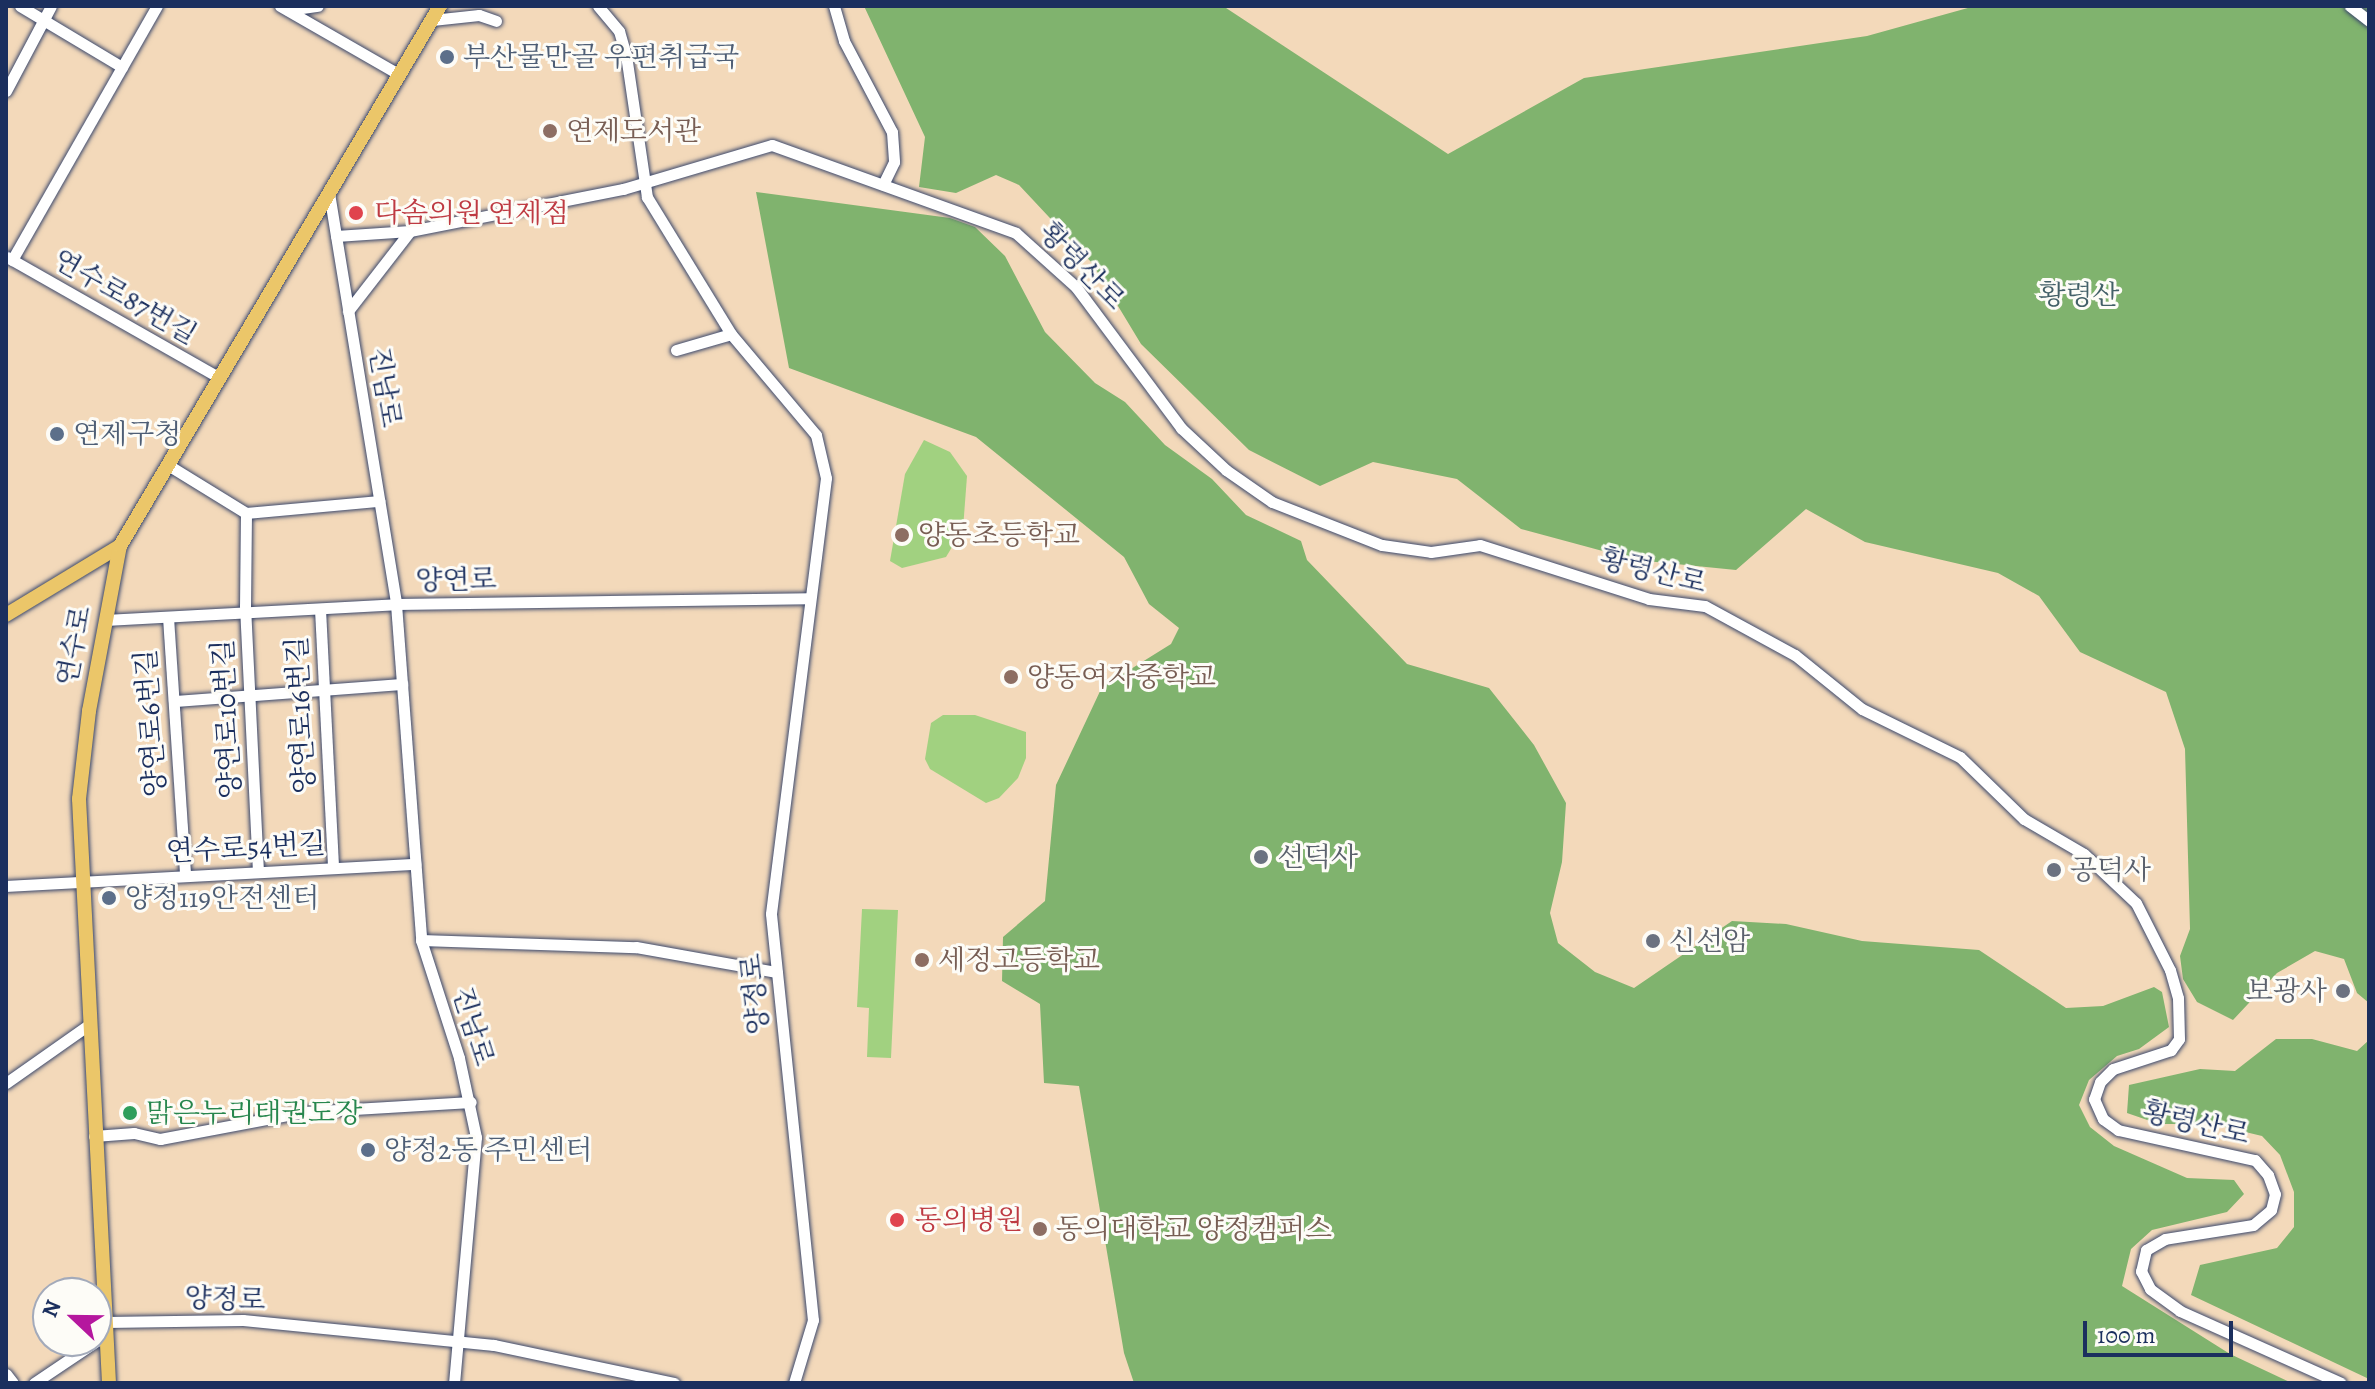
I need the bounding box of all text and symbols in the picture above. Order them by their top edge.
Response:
place label: 부산물만골 우편취급국 [463,40,739,74]
marker: 부산물만골 우편취급국 [438,48,456,66]
place label: 연제도서관 [566,114,701,148]
marker: 연제도서관 [541,122,559,140]
place label: 다솜의원 연제점 [374,196,569,230]
marker: 다솜의원 연제점 [345,202,367,224]
street label: 황령산로 [1032,215,1132,317]
street label: 연수로87번길 [47,242,203,352]
park label: 황령산 [2038,278,2120,312]
street label: 진남로 [362,344,408,430]
place label: 연제구청 [73,417,181,451]
marker: 연제구청 [48,425,66,443]
place label: 양동초등학교 [918,518,1080,552]
marker: 양동초등학교 [893,526,911,544]
street label: 황령산로 [1596,542,1710,600]
street label: 양연로 [415,562,497,598]
street label: 연수로 [50,603,98,689]
street label: 양연로16번길 [280,635,322,795]
street label: 양연로10번길 [206,638,248,800]
street label: 양연로6번길 [129,648,173,798]
place label: 양동여자중학교 [1027,660,1216,694]
marker: 양동여자중학교 [1002,668,1020,686]
street label: 연수로54번길 [165,827,327,869]
place label: 선덕사 [1277,840,1358,874]
marker: 선덕사 [1252,848,1270,866]
place label: 공덕사 [2070,853,2151,887]
marker: 공덕사 [2045,861,2063,879]
place label: 양정119안전센터 [125,881,319,915]
marker: 양정119안전센터 [100,889,118,907]
place label: 신선암 [1669,924,1750,958]
marker: 신선암 [1644,932,1662,950]
place label: 세정고등학교 [938,943,1100,977]
marker: 세정고등학교 [913,951,931,969]
street label: 양정로 [734,952,776,1036]
place label: 보광사 [2246,974,2327,1008]
street label: 진남로 [445,982,501,1070]
marker: 보광사 [2334,982,2352,1000]
street label: 황령산로 [2140,1094,2252,1152]
place label: 맑은누리태권도장 [146,1096,362,1130]
marker: 맑은누리태권도장 [121,1104,139,1122]
place label: 양정2동 주민센터 [384,1133,592,1167]
marker: 양정2동 주민센터 [359,1141,377,1159]
place label: 동의병원 [915,1203,1023,1237]
marker: 동의병원 [886,1209,908,1231]
place label: 동의대학교 양정캠퍼스 [1056,1212,1332,1246]
marker: 동의대학교 양정캠퍼스 [1031,1220,1049,1238]
north arrow [32,1277,112,1357]
street label: 양정로 [184,1281,266,1317]
text: N [35,1296,69,1322]
scale bar [2087,1305,2237,1355]
text: 100 m [2097,1319,2156,1351]

